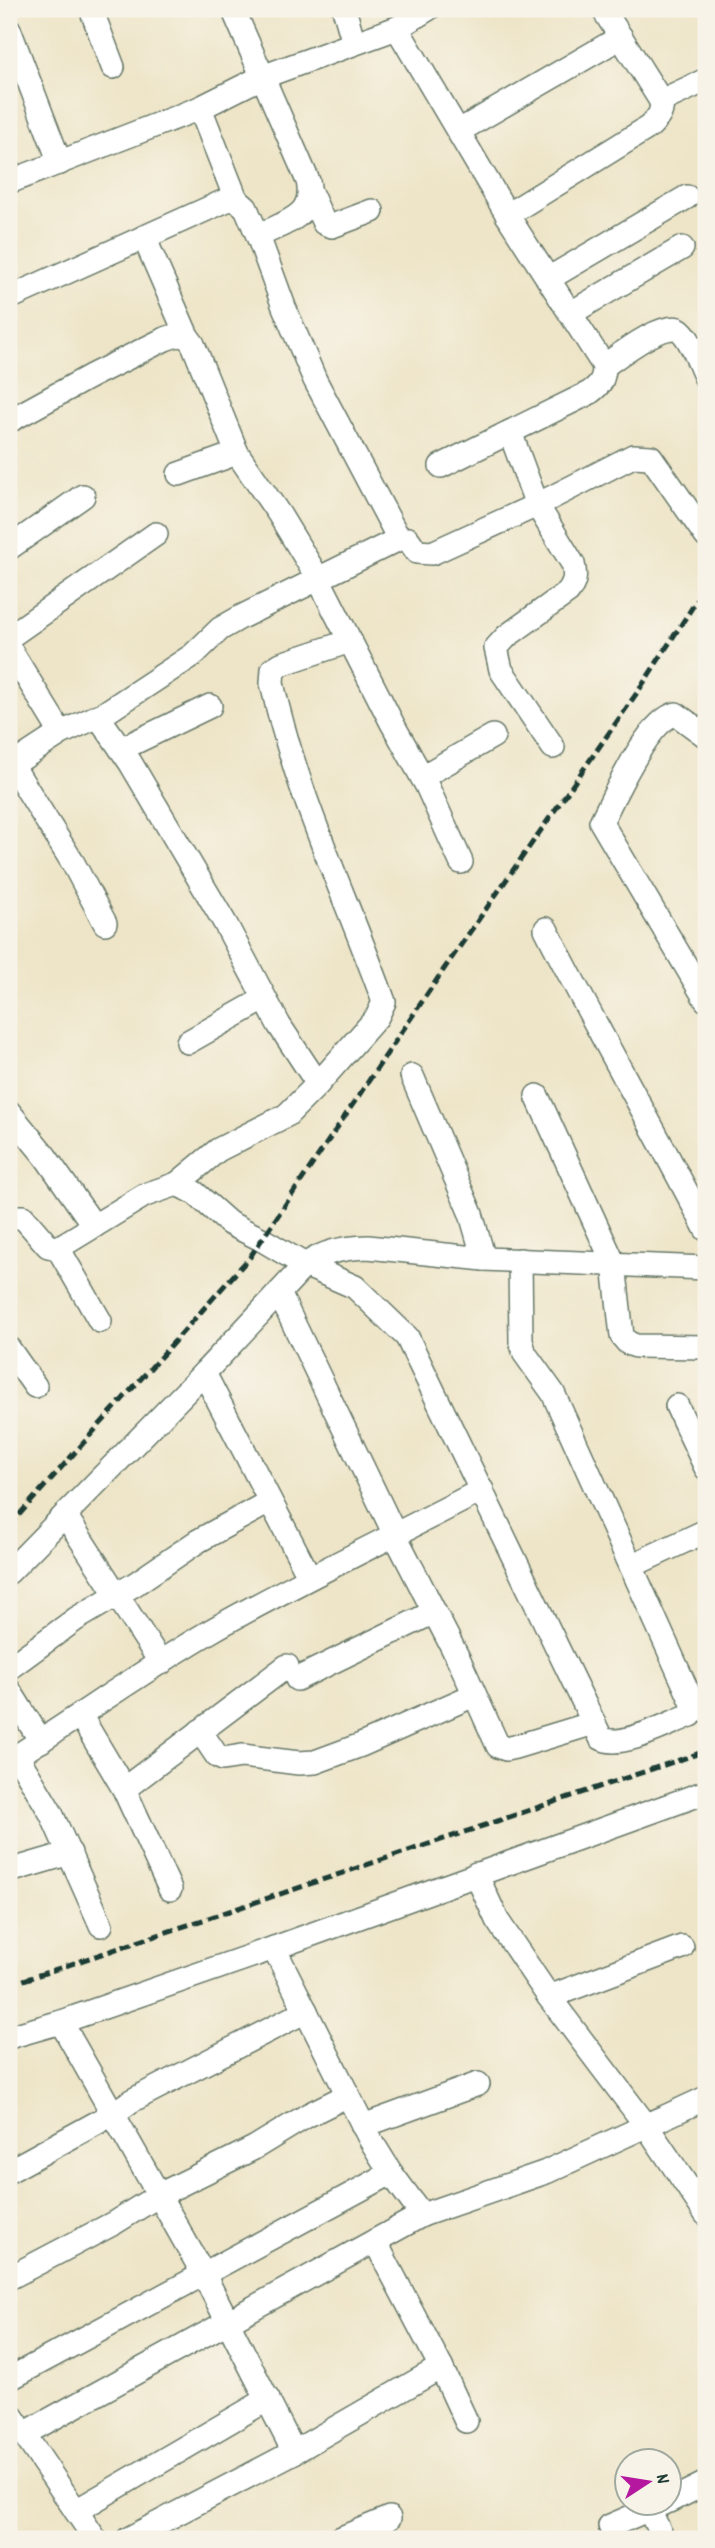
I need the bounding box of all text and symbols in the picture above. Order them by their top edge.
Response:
north arrow [614,2446,684,2516]
text: N [647,2472,675,2487]

